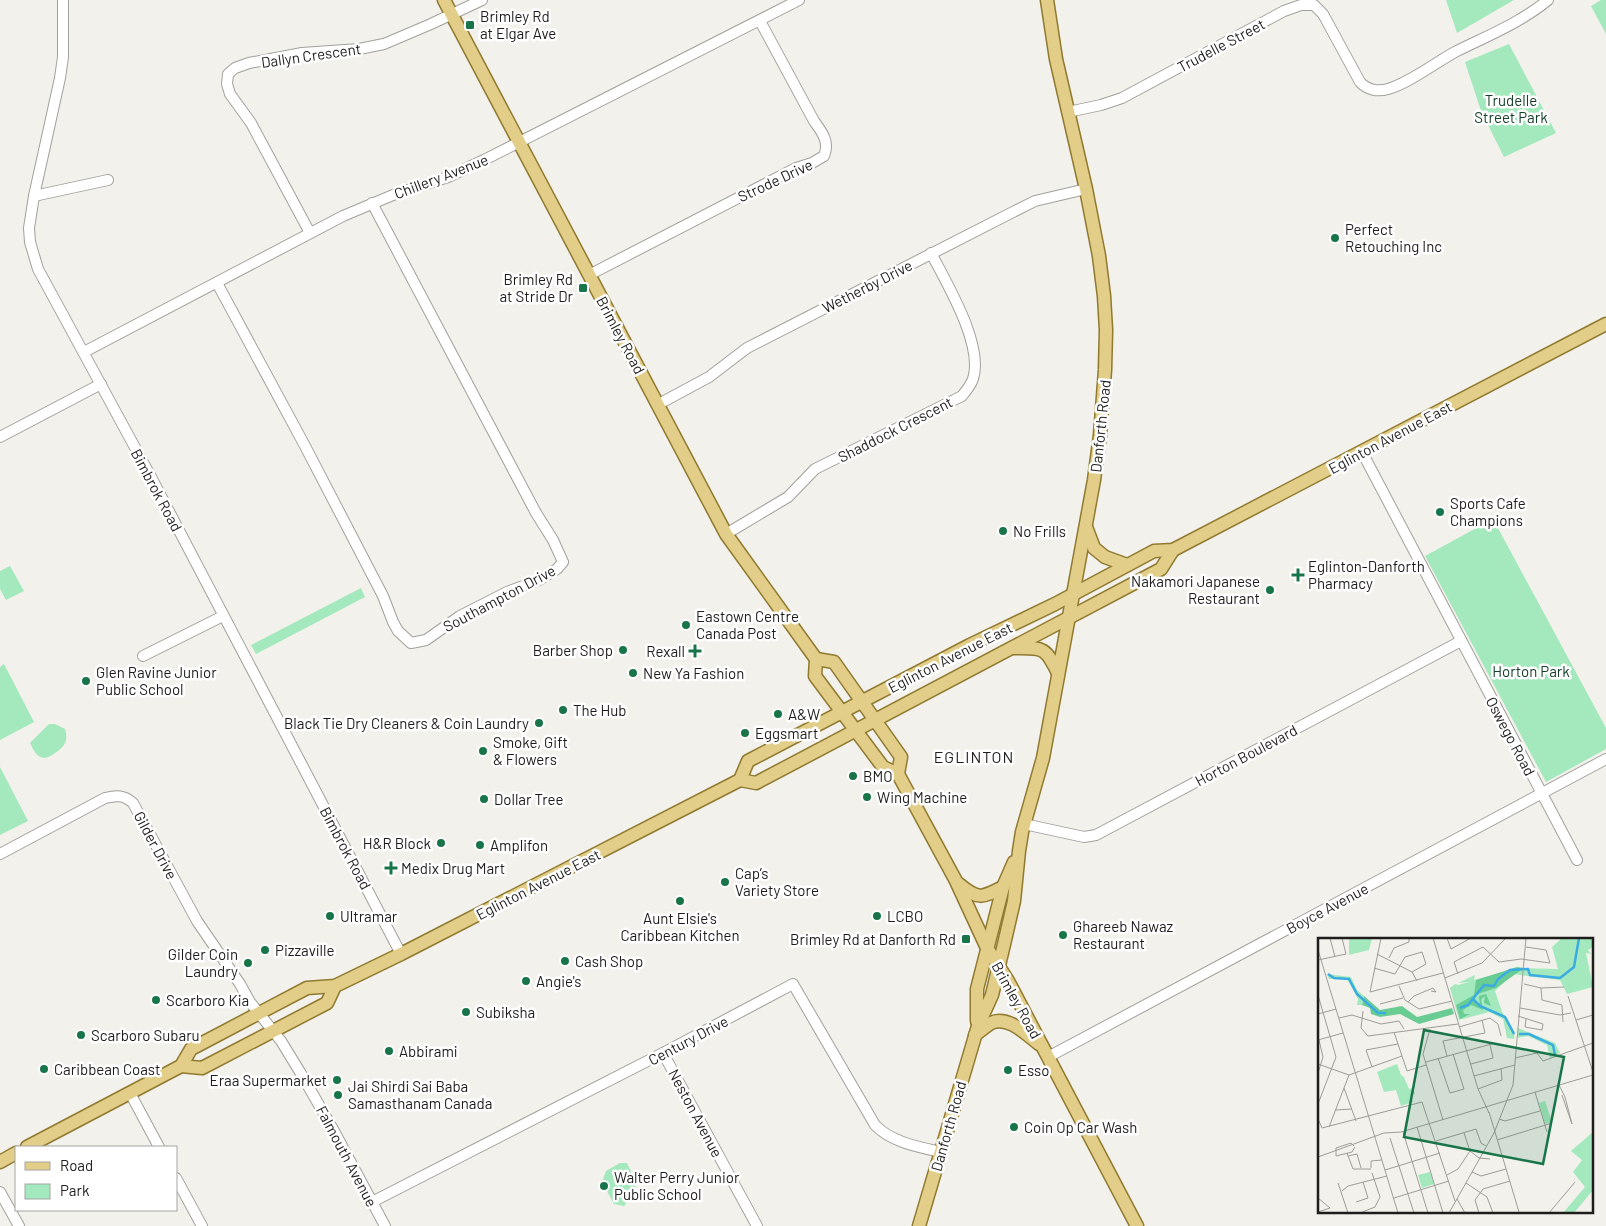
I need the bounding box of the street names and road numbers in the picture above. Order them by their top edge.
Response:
street label: Trudelle Street [1174,14,1268,76]
street label: Dallyn Crescent [260,39,362,71]
street label: Chillery Avenue [391,150,491,202]
street label: Strode Drive [735,155,815,205]
street label: Wetherby Drive [819,256,915,316]
street label: Brimley Road [593,293,649,377]
street label: Danforth Road [1086,379,1114,473]
street label: Shaddock Crescent [835,392,955,466]
street label: Eglinton Avenue East [1325,397,1455,477]
street label: Bimbrok Road [128,446,186,534]
street label: Southampton Drive [440,561,558,635]
street label: Eglinton Avenue East [885,618,1015,696]
street label: Oswego Road [1483,693,1539,779]
street label: Horton Boulevard [1192,720,1300,790]
street label: Bimbrok Road [317,804,375,892]
street label: Gilder Drive [131,808,181,882]
street label: Eglinton Avenue East [473,845,603,923]
street label: Boyce Avenue [1283,879,1371,937]
street label: Brimley Road [988,958,1046,1042]
street label: Century Drive [645,1011,731,1069]
street label: Neston Avenue [665,1066,727,1160]
street label: Danforth Road [927,1079,969,1173]
street label: Falmouth Avenue [313,1102,381,1210]

